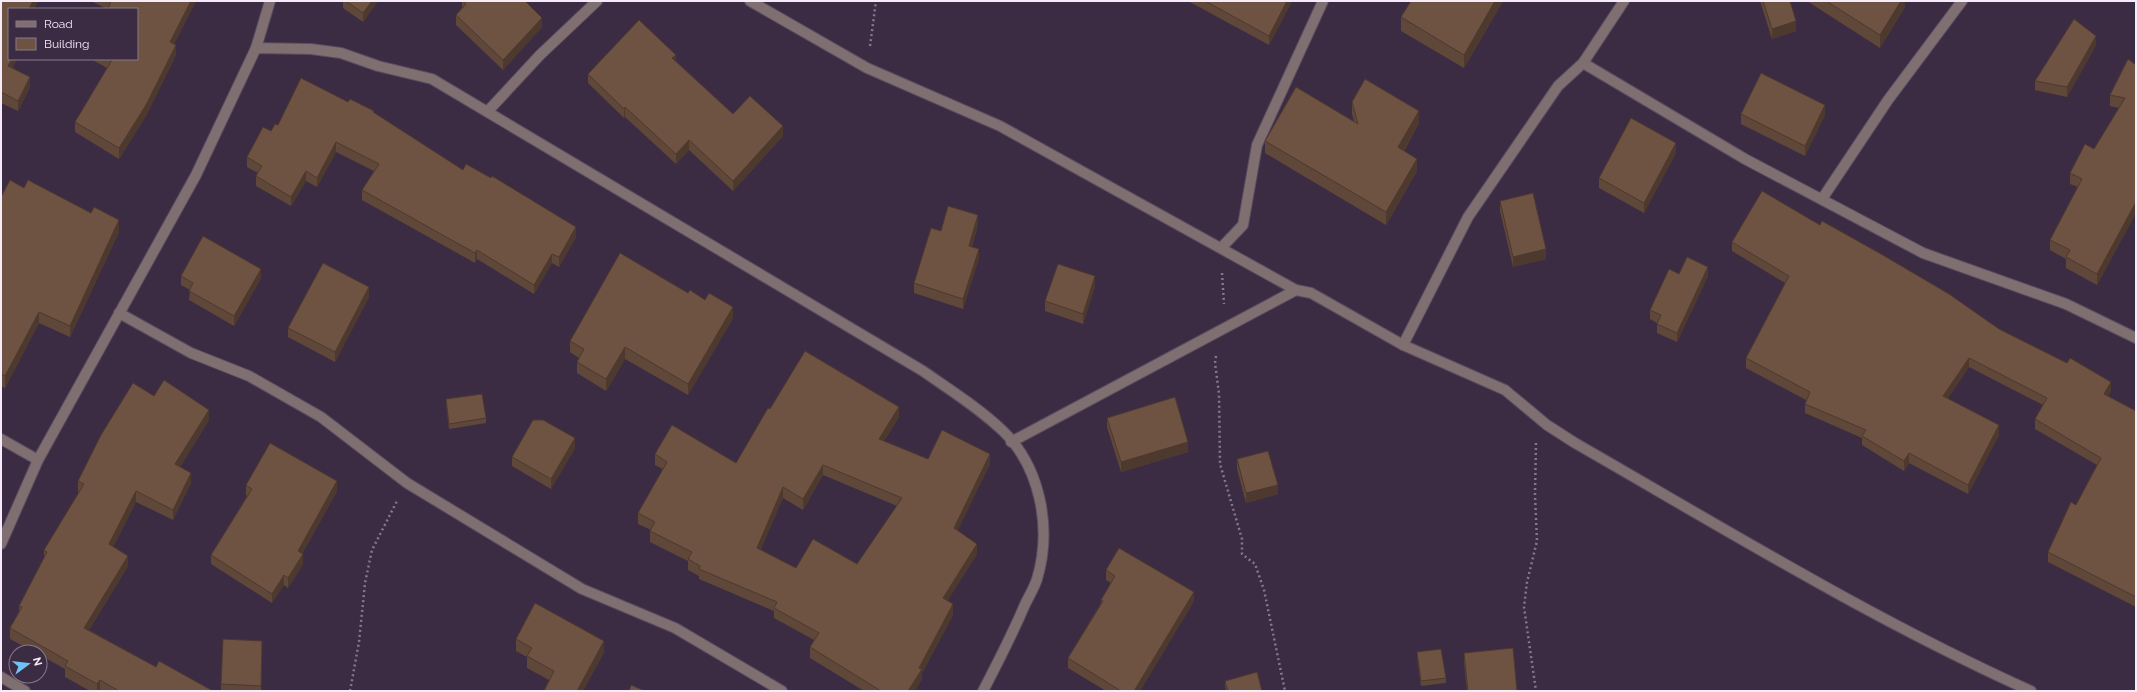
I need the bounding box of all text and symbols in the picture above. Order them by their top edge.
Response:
legend [8,8,138,60]
text: Road [44,17,73,31]
text: Building [44,37,90,51]
north arrow [8,644,48,684]
text: N [30,656,45,667]

